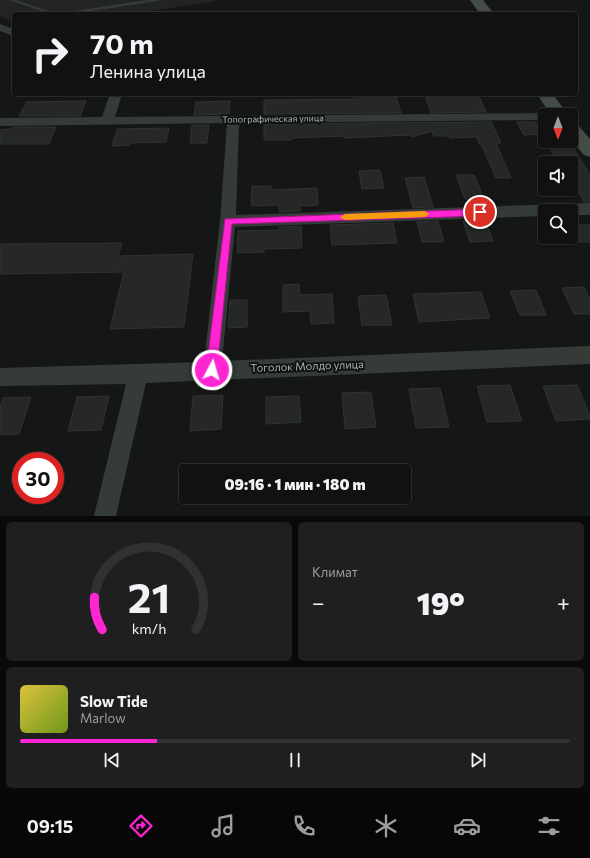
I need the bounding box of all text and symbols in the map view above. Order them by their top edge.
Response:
text: 70 m [90,26,154,60]
icon: right [24,28,76,80]
text: Ленина улица [90,60,206,82]
north arrow [538,108,578,148]
map controls [538,108,578,244]
street label: Топографическая улица [222,112,324,125]
button: sound [538,156,578,196]
pin [463,195,497,229]
icon: arrive [469,201,491,223]
button: search [538,204,578,244]
position arrow [191,349,233,391]
street label: Тоголок Молдо улица [250,357,364,374]
speed limit sign: 30 [12,452,64,504]
text: 09:16 · 1 мин · 180 m [225,475,365,493]
text: Климат [312,564,358,580]
text: 21 [128,570,170,621]
text: 19° [417,584,465,621]
text: − [312,589,325,616]
text: + [557,589,570,616]
text: km/h [132,618,166,636]
text: Slow Tide [80,692,148,710]
text: Marlow [80,710,126,726]
icon: previous [101,749,123,771]
icon: pause [284,749,306,771]
icon: next [467,749,489,771]
icon: directions [127,812,155,840]
icon: music [209,812,237,840]
icon: phone [290,812,318,840]
icon: climate [372,812,400,840]
icon: car [453,812,481,840]
icon: filters [535,812,563,840]
text: 09:15 [27,815,73,837]

